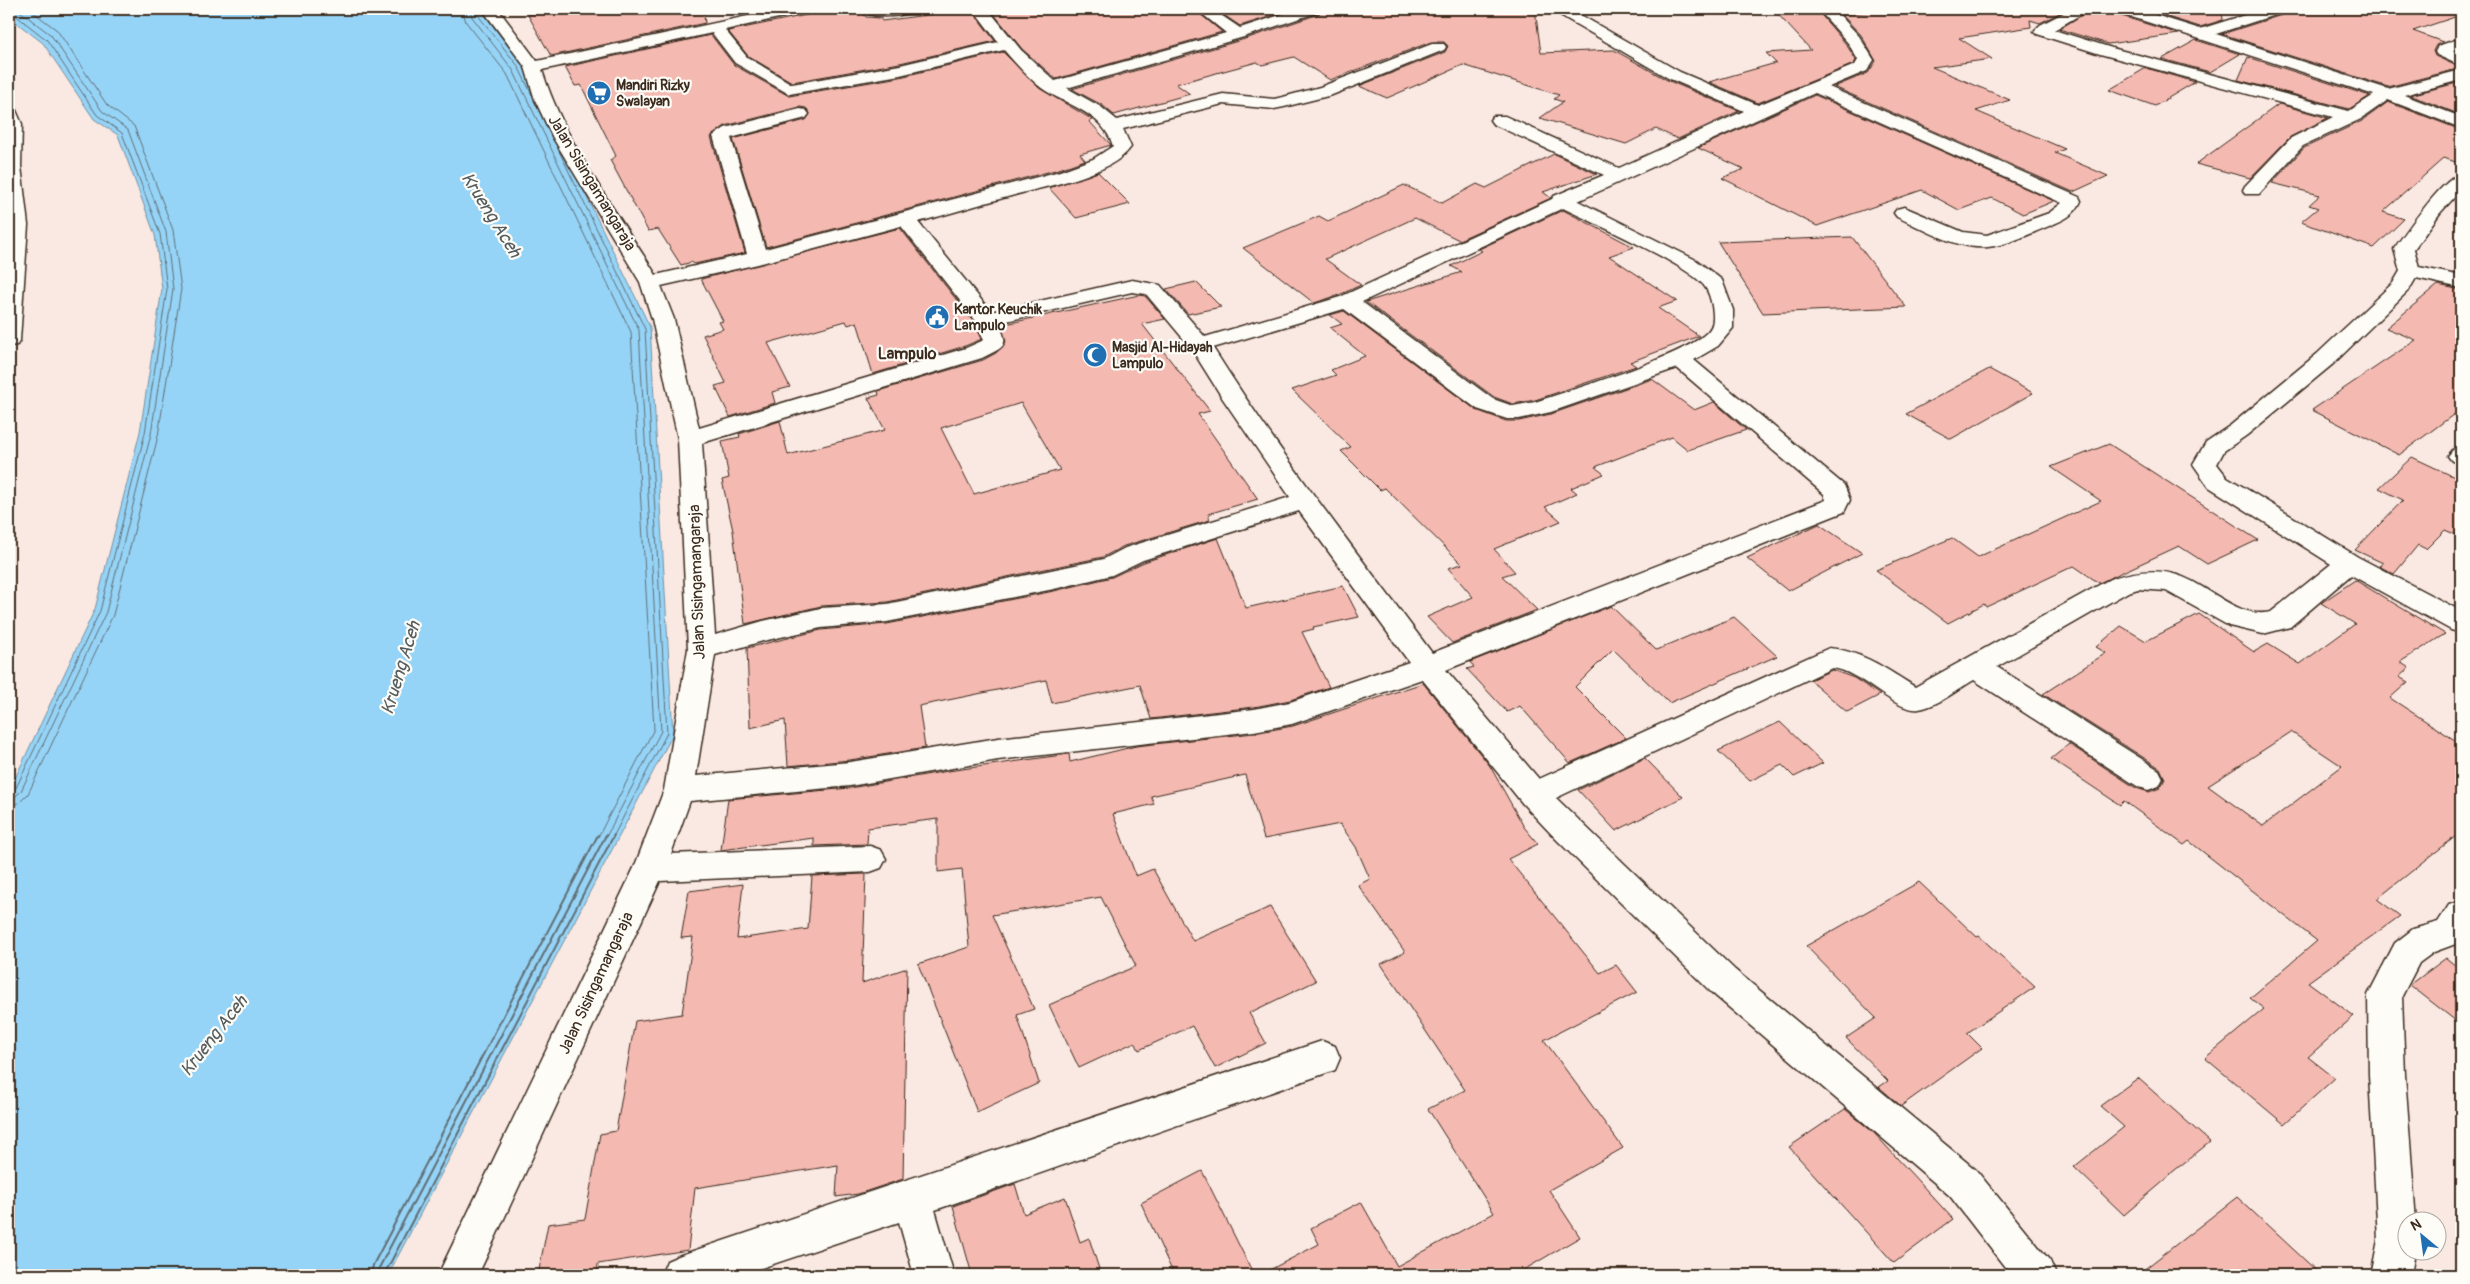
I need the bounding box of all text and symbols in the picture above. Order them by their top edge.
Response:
place label: Mandiri Rizky Swalayan [616,77,690,110]
supermarket icon: Mandiri Rizky Swalayan [586,80,612,106]
street label: Jalan Sisingamangaraja [544,111,640,255]
water label: Krueng Aceh [456,168,527,263]
place label: Kantor Keuchik Lampulo [954,301,1042,334]
public building icon: Kantor Keuchik Lampulo [924,304,950,330]
place label: Masjid Al-Hidayah Lampulo [1112,339,1213,372]
mosque icon: Masjid Al-Hidayah Lampulo [1082,342,1108,368]
district label: Lampulo [878,344,937,364]
street label: Jalan Sisingamangaraja [684,504,710,660]
water label: Krueng Aceh [376,617,427,717]
street label: Jalan Sisingamangaraja [554,909,638,1057]
water label: Krueng Aceh [175,990,254,1081]
north arrow [2398,1212,2448,1262]
text: N [2408,1215,2424,1235]

